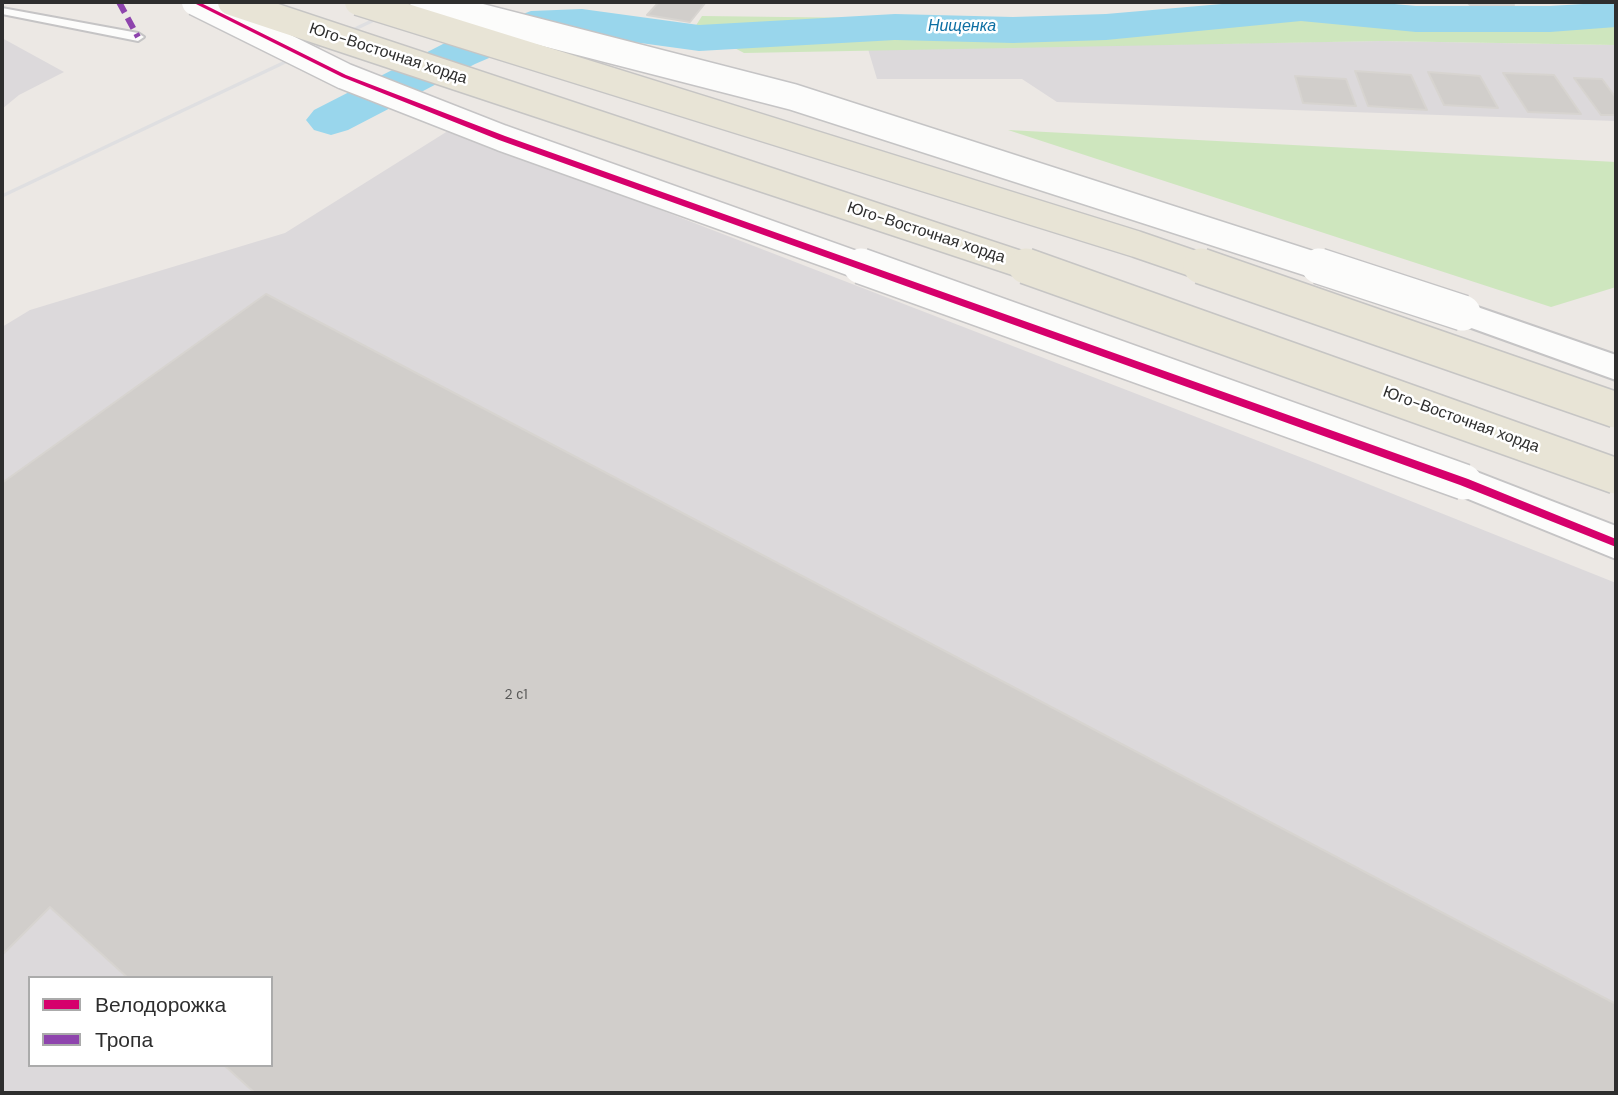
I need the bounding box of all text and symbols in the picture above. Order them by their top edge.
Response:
water label: Нищенка [928,17,996,37]
street label: Юго-Восточная хорда [307,19,469,89]
street label: Юго-Восточная хорда [845,198,1007,268]
street label: Юго-Восточная хорда [1380,383,1542,457]
house number: 2 с1 [504,687,528,703]
legend [28,976,273,1067]
text: Велодорожка [95,991,226,1019]
text: Тропа [95,1026,153,1054]

